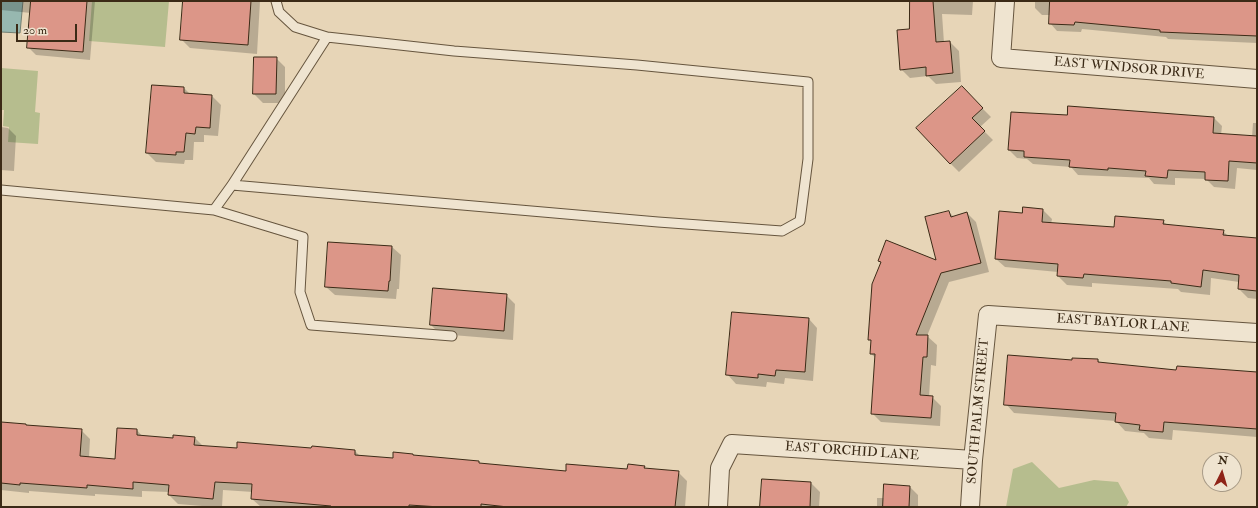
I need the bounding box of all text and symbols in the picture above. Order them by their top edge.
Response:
scale bar [18,16,79,42]
text: 20 m [23,23,47,38]
street label: EAST WINDSOR DRIVE [1053,55,1205,83]
street label: EAST BAYLOR LANE [1056,312,1190,336]
street label: SOUTH PALM STREET [965,337,993,485]
street label: EAST ORCHID LANE [784,440,920,464]
north arrow [1202,452,1242,492]
text: N [1218,454,1228,467]

